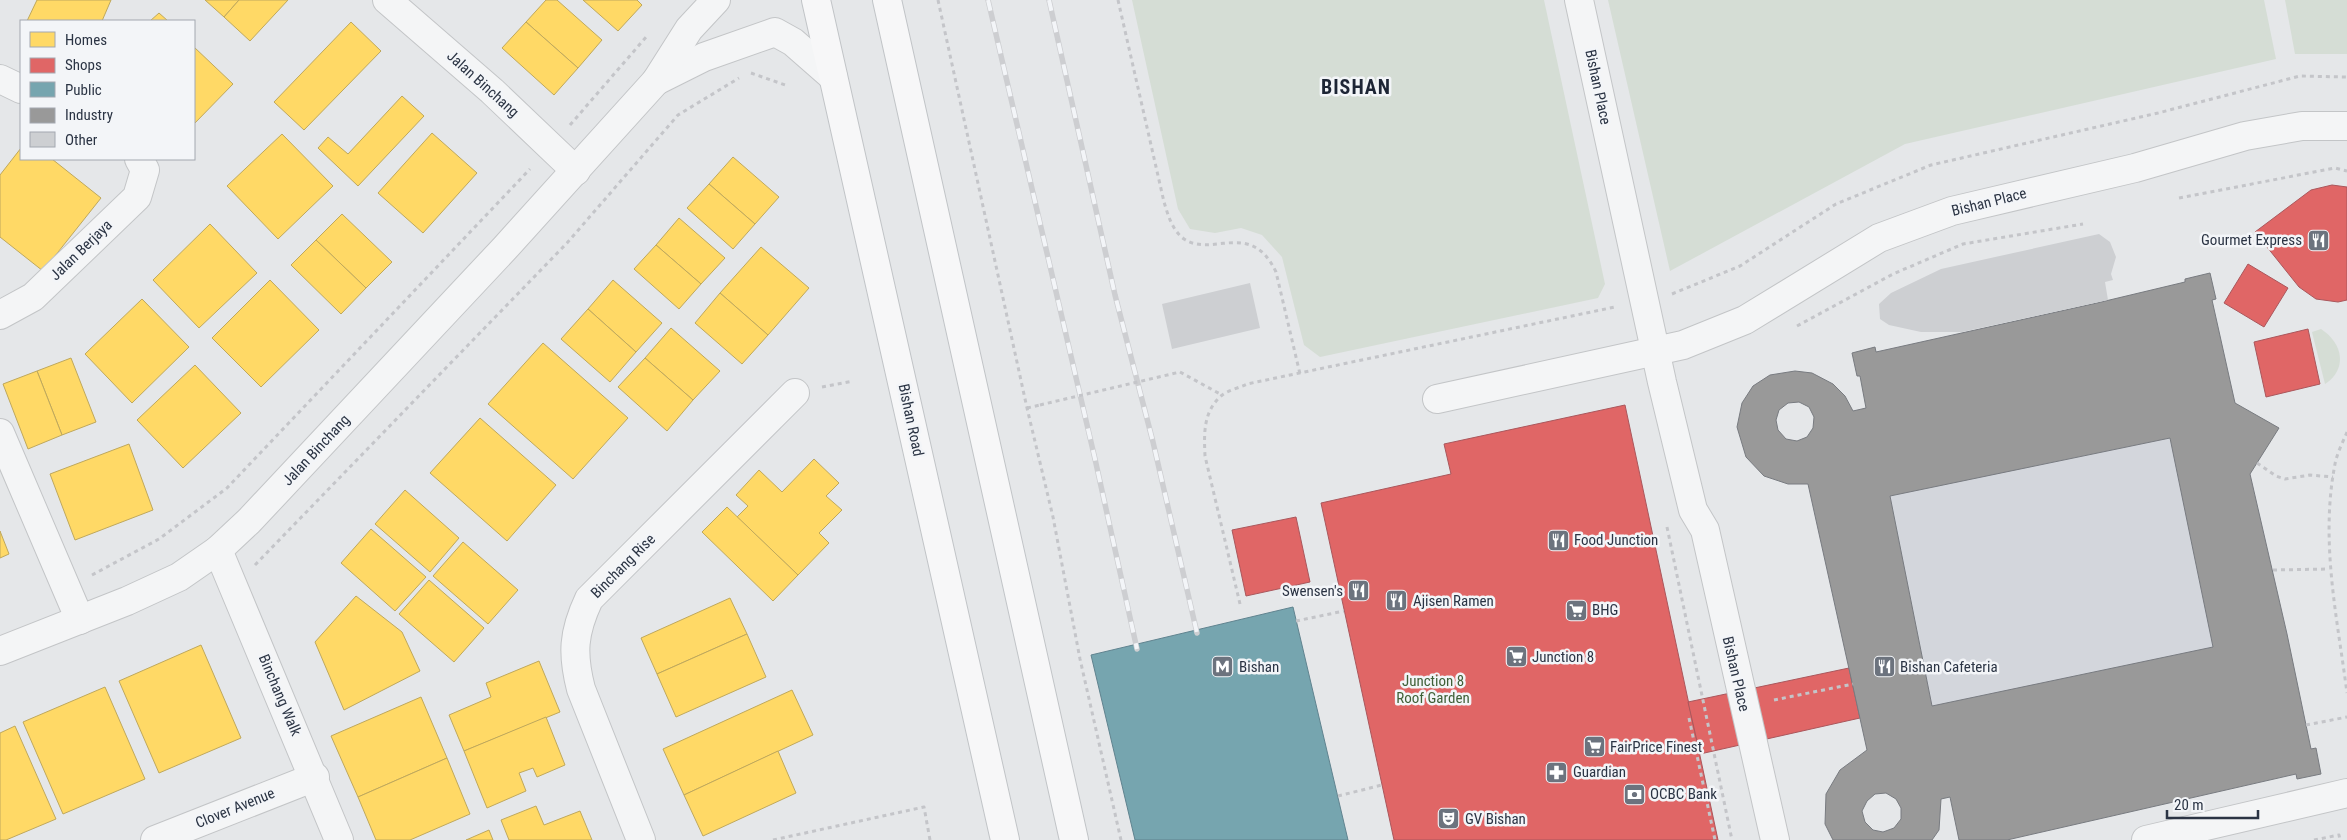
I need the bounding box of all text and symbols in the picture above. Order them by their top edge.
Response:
legend [20,20,195,160]
text: Homes [65,31,107,49]
street label: Jalan Binchang [443,47,523,121]
street label: Bishan Place [1581,48,1615,126]
text: Shops [65,56,102,74]
district label: BISHAN [1321,75,1391,99]
text: Public [65,81,102,99]
text: Industry [65,106,113,124]
text: Other [65,131,98,149]
street label: Bishan Place [1950,184,2028,220]
street label: Jalan Berjaya [46,216,116,284]
restaurant icon: Gourmet Express [2306,228,2330,252]
place label: Gourmet Express [2201,231,2302,249]
street label: Bishan Road [895,382,927,458]
street label: Jalan Binchang [278,411,354,489]
restaurant icon: Food Junction [1546,528,1570,552]
street label: Binchang Rise [587,530,659,602]
place label: Food Junction [1574,531,1658,549]
restaurant icon: Swensen's [1347,579,1371,603]
place label: Swensen's [1282,582,1343,600]
restaurant icon: Ajisen Ramen [1385,589,1409,613]
place label: Ajisen Ramen [1413,592,1494,610]
supermarket icon: BHG [1564,598,1588,622]
place label: BHG [1592,601,1618,619]
street label: Bishan Place [1719,635,1753,713]
supermarket icon: Junction 8 [1504,645,1528,669]
place label: Junction 8 [1532,648,1594,666]
street label: Binchang Walk [255,651,305,739]
metro station icon: Bishan [1211,655,1235,679]
restaurant icon: Bishan Cafeteria [1872,655,1896,679]
place label: Bishan [1239,658,1279,676]
place label: Bishan Cafeteria [1900,658,1998,676]
park label: Junction 8 Roof Garden [1396,672,1470,707]
supermarket icon: FairPrice Finest [1582,735,1606,759]
place label: FairPrice Finest [1610,738,1702,756]
pharmacy icon: Guardian [1545,760,1569,784]
place label: Guardian [1573,763,1626,781]
bank icon: OCBC Bank [1622,782,1646,806]
street label: Clover Avenue [193,784,277,832]
place label: OCBC Bank [1650,785,1717,803]
scale bar [2167,788,2258,820]
text: 20 m [2174,796,2204,814]
theatre icon: GV Bishan [1437,807,1461,831]
place label: GV Bishan [1465,810,1526,828]

